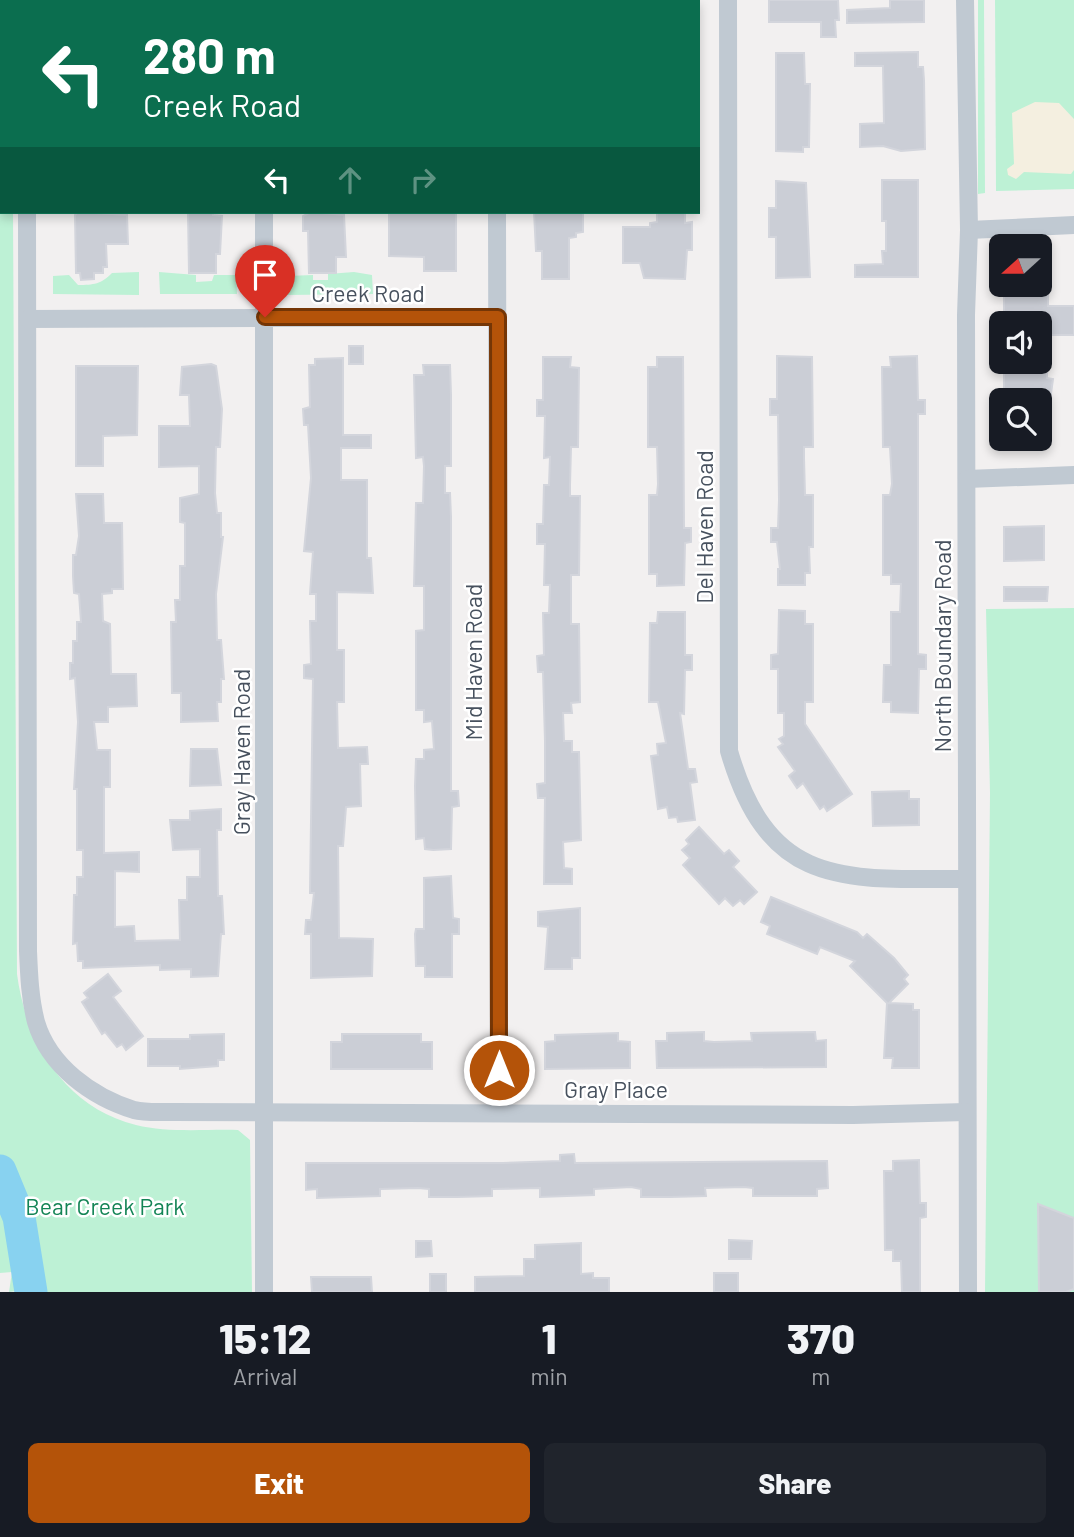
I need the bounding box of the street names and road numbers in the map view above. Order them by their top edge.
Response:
street label: Creek Road [311,279,425,307]
street label: Del Haven Road [690,450,718,604]
street label: North Boundary Road [928,539,956,753]
street label: Mid Haven Road [459,584,487,740]
street label: Gray Haven Road [227,669,255,835]
street label: Gray Place [564,1075,668,1103]

